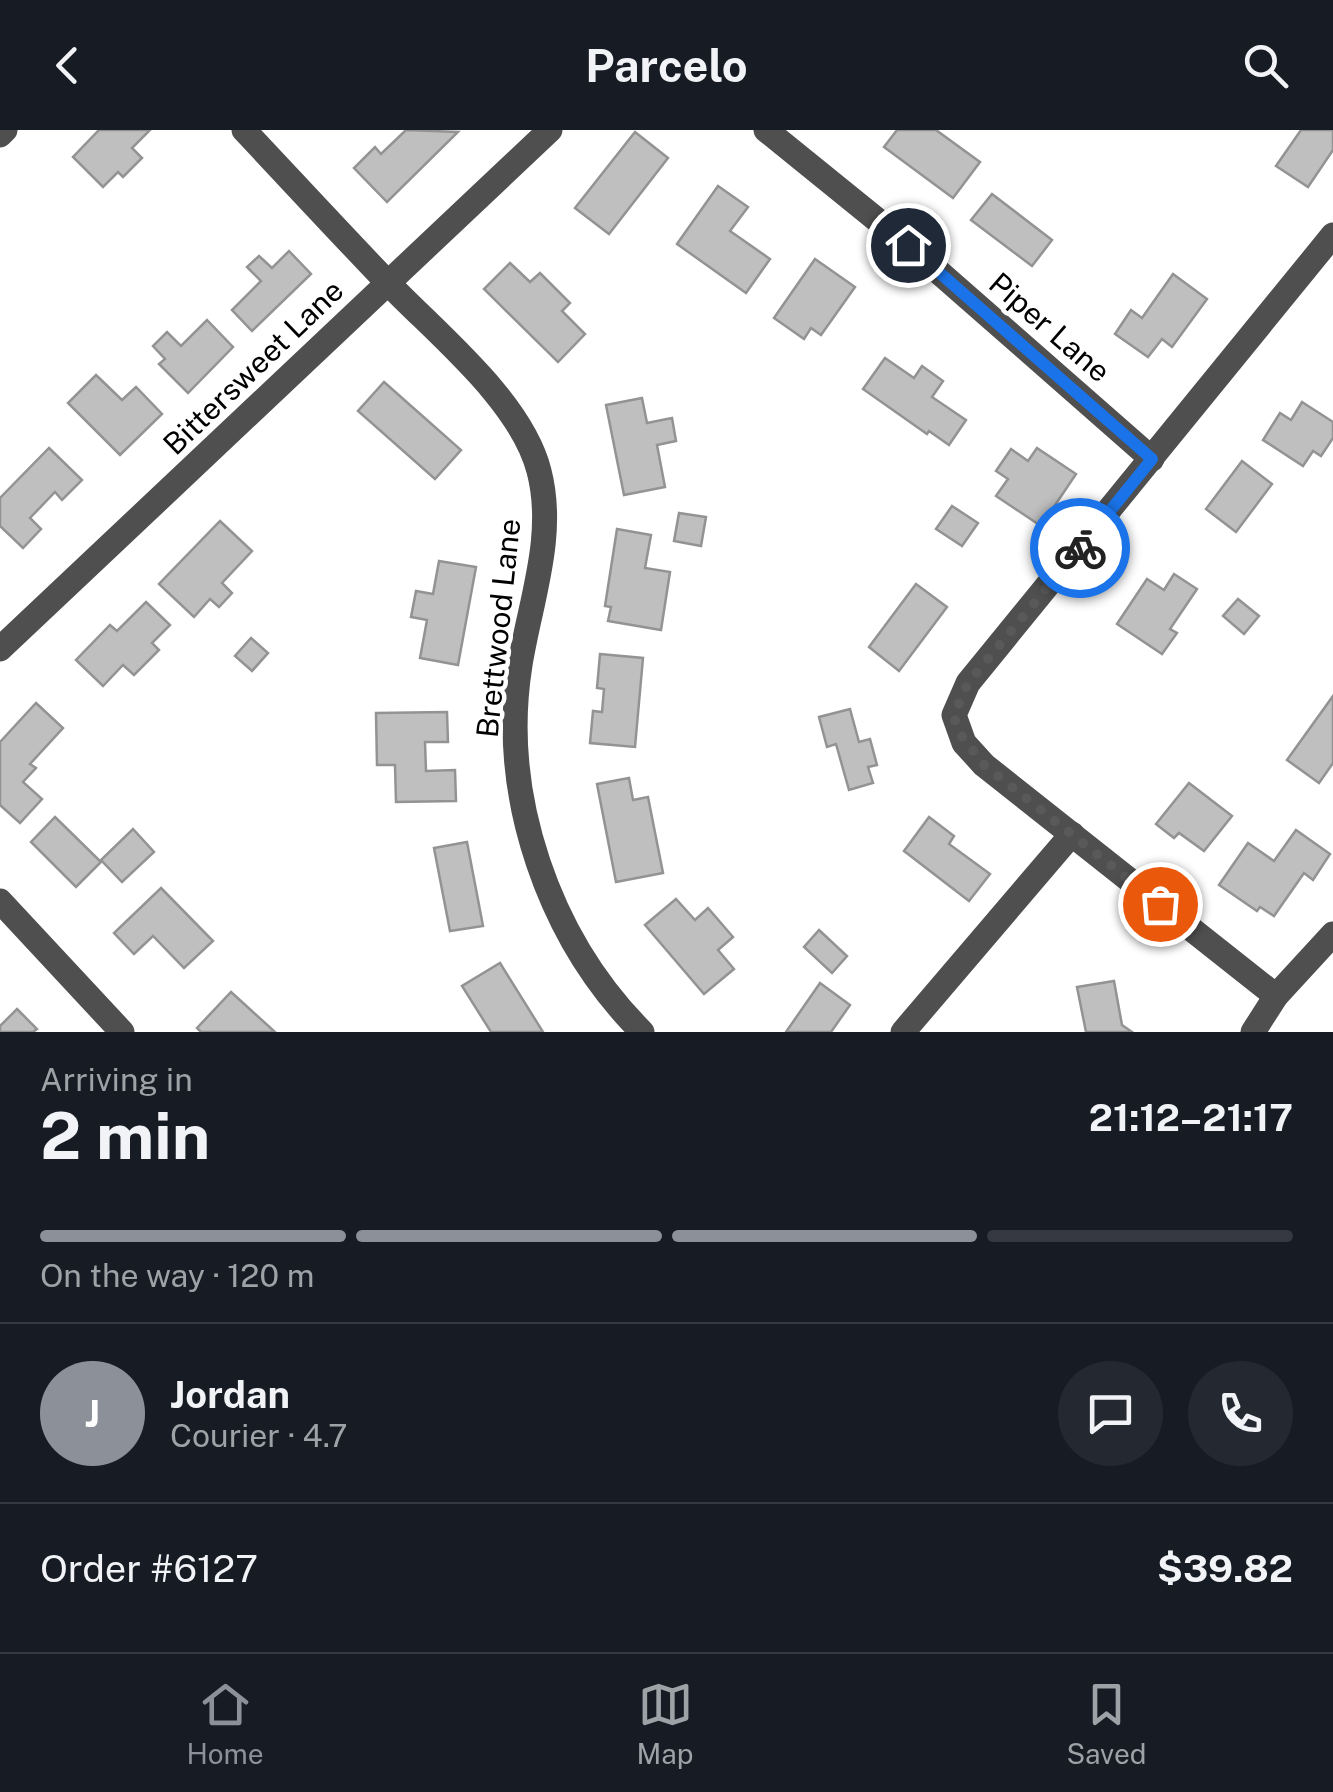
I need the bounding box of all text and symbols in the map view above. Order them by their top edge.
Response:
icon: back [40,38,95,93]
icon: search [1238,38,1293,93]
text: Parcelo [585,39,748,92]
pin [866,203,951,288]
icon: home [881,218,936,273]
street label: Piper Lane [982,265,1118,389]
street label: Bittersweet Lane [156,272,350,462]
courier [1030,498,1130,598]
street label: Brettwood Lane [469,517,527,739]
icon: bike [1053,521,1108,576]
pin [1118,862,1203,947]
icon: bag [1133,877,1188,932]
text: Arriving in [40,1061,193,1098]
text: 21:12–21:17 [1089,1095,1293,1140]
text: 2 min [40,1097,210,1174]
text: On the way · 120 m [40,1257,314,1294]
button: chat [1058,1361,1163,1466]
button: phone [1188,1361,1293,1466]
text: Jordan [170,1372,290,1417]
text: J [85,1391,100,1436]
text: Courier · 4.7 [170,1417,347,1454]
text: Order #6127 [40,1546,258,1591]
text: $39.82 [1157,1546,1293,1591]
tab: Home [186,1677,264,1770]
tab: Map [637,1677,693,1770]
tab: Saved [1066,1677,1147,1770]

